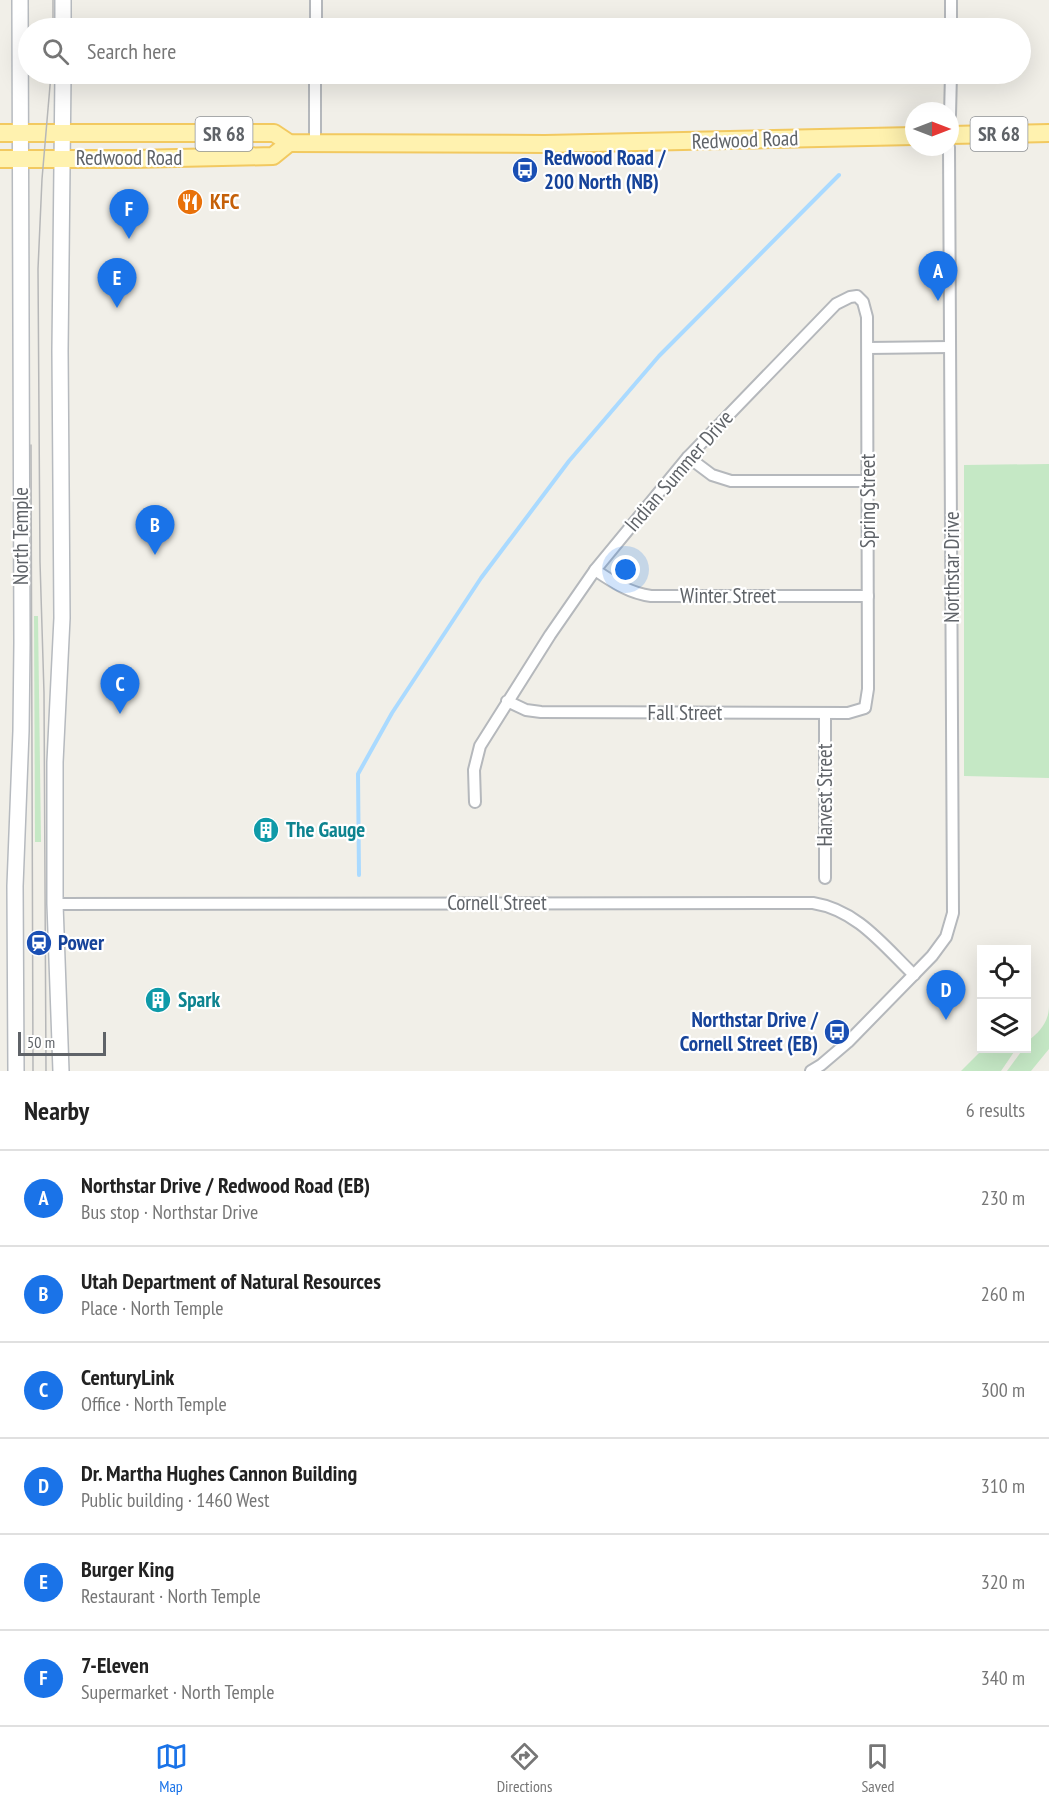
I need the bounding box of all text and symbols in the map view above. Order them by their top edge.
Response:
search box [18,18,1031,84]
icon: search [39,35,72,68]
text: Search here [87,37,176,65]
north arrow [905,102,959,156]
road number: SR 68 [196,117,252,151]
road number: SR 68 [970,117,1028,151]
street label: Redwood Road [691,124,799,155]
street label: Redwood Road [76,144,182,171]
place label: Redwood Road / 200 North (NB) [544,144,666,195]
bus stop icon: Redwood Road / 200 North (NB) [510,155,540,185]
restaurant icon: KFC [175,187,205,217]
place label: KFC [210,188,240,215]
pin: F [110,190,148,239]
pin: A [918,252,958,301]
pin: E [98,258,136,308]
street label: Indian Summer Drive [618,404,739,537]
street label: Spring Street [854,453,881,548]
street label: North Temple [7,487,34,585]
pin: B [136,506,174,555]
street label: Northstar Drive [938,511,965,623]
your location [611,555,640,584]
street label: Winter Street [680,582,776,609]
pin: C [100,664,140,714]
street label: Fall Street [648,699,723,726]
street label: Harvest Street [811,743,838,847]
building icon: The Gauge [251,815,281,845]
place label: The Gauge [286,816,365,843]
street label: Cornell Street [447,889,547,916]
station icon: Power [24,928,54,958]
place label: Power [58,929,105,956]
map controls [977,945,1031,1053]
button: locate [977,945,1031,999]
pin: D [926,970,966,1020]
building icon: Spark [143,985,173,1015]
place label: Spark [178,986,220,1013]
button: layers [977,999,1031,1053]
place label: Northstar Drive / Cornell Street (EB) [680,1006,819,1057]
bus stop icon: Northstar Drive / Cornell Street (EB) [822,1017,852,1047]
scale bar [18,1029,106,1056]
text: 50 m [27,1032,55,1052]
text: Nearby [24,1094,89,1127]
text: 6 results [966,1097,1025,1123]
text: Northstar Drive / Redwood Road (EB) [81,1171,370,1199]
text: A [38,1185,49,1211]
text: 230 m [981,1185,1025,1211]
text: Bus stop · Northstar Drive [81,1199,258,1225]
text: Utah Department of Natural Resources [81,1267,381,1295]
text: B [39,1281,48,1307]
text: 260 m [981,1281,1025,1307]
text: Place · North Temple [81,1295,224,1321]
text: CenturyLink [81,1363,174,1391]
text: C [39,1377,48,1403]
text: 300 m [981,1377,1025,1403]
text: Office · North Temple [81,1391,227,1417]
text: Dr. Martha Hughes Cannon Building [81,1459,357,1487]
text: D [38,1473,49,1499]
text: 310 m [981,1473,1025,1499]
text: Public building · 1460 West [81,1487,270,1513]
text: Burger King [81,1555,174,1583]
text: E [39,1569,48,1595]
text: 320 m [981,1569,1025,1595]
text: Restaurant · North Temple [81,1583,261,1609]
text: 7-Eleven [81,1651,149,1679]
text: F [39,1665,48,1691]
text: 340 m [981,1665,1025,1691]
text: Supermarket · North Temple [81,1679,274,1705]
tab: Map [155,1740,188,1796]
tab: Directions [497,1740,552,1796]
tab: Saved [861,1740,894,1796]

